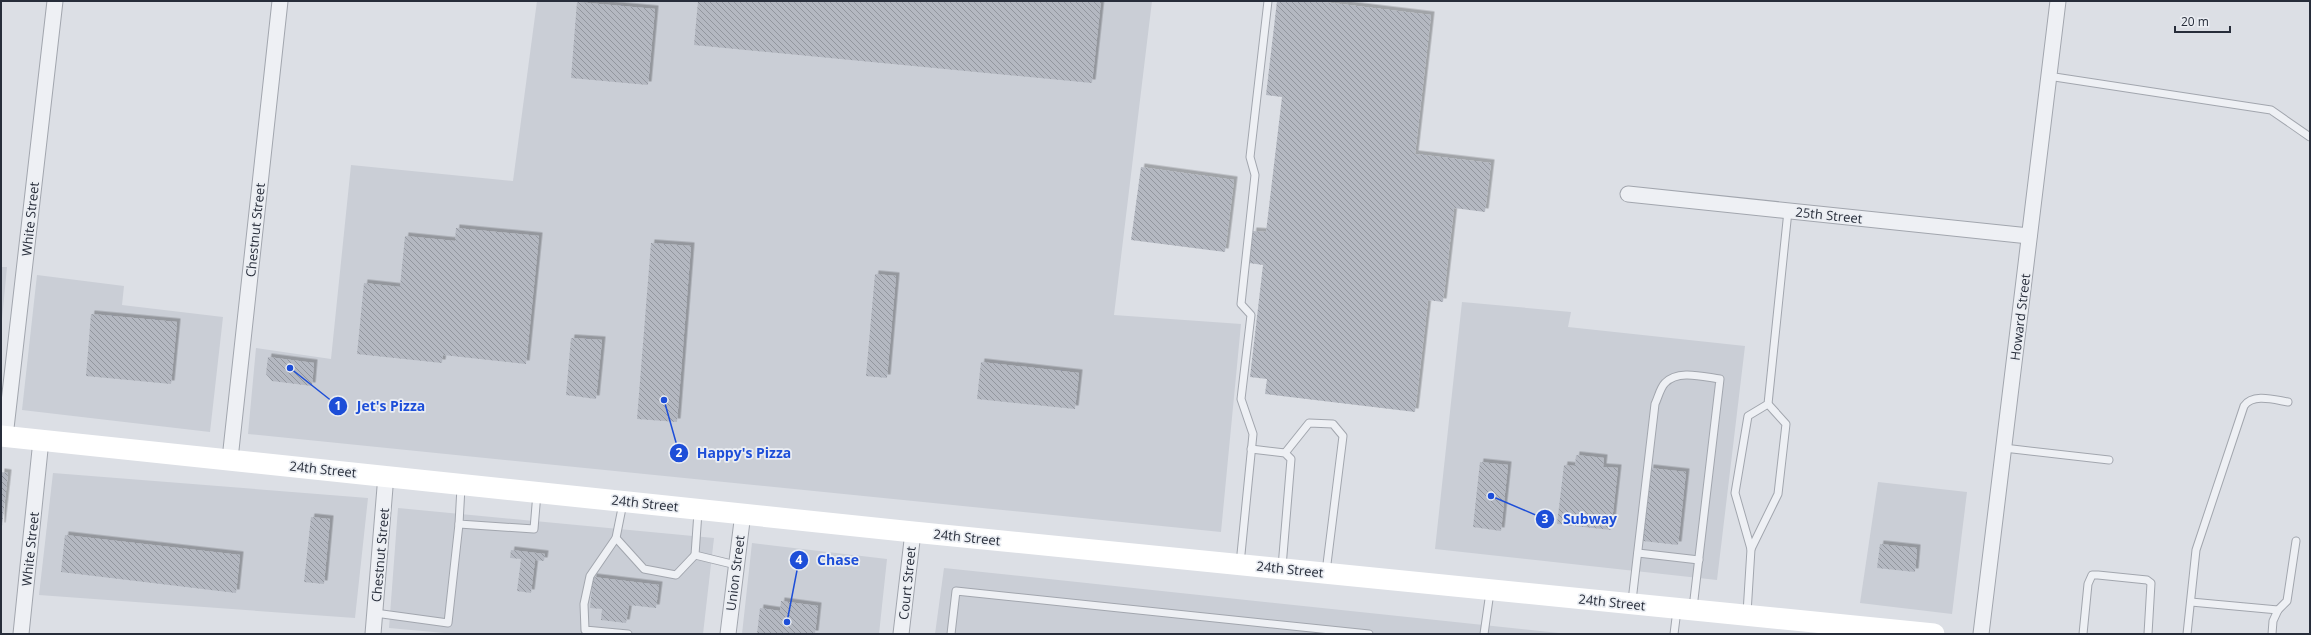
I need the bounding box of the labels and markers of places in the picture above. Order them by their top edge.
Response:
callout: Jet's Pizza [328,393,433,419]
callout: Happy's Pizza [669,440,799,466]
callout: Subway [1535,506,1625,532]
callout: Chase [789,547,867,573]

